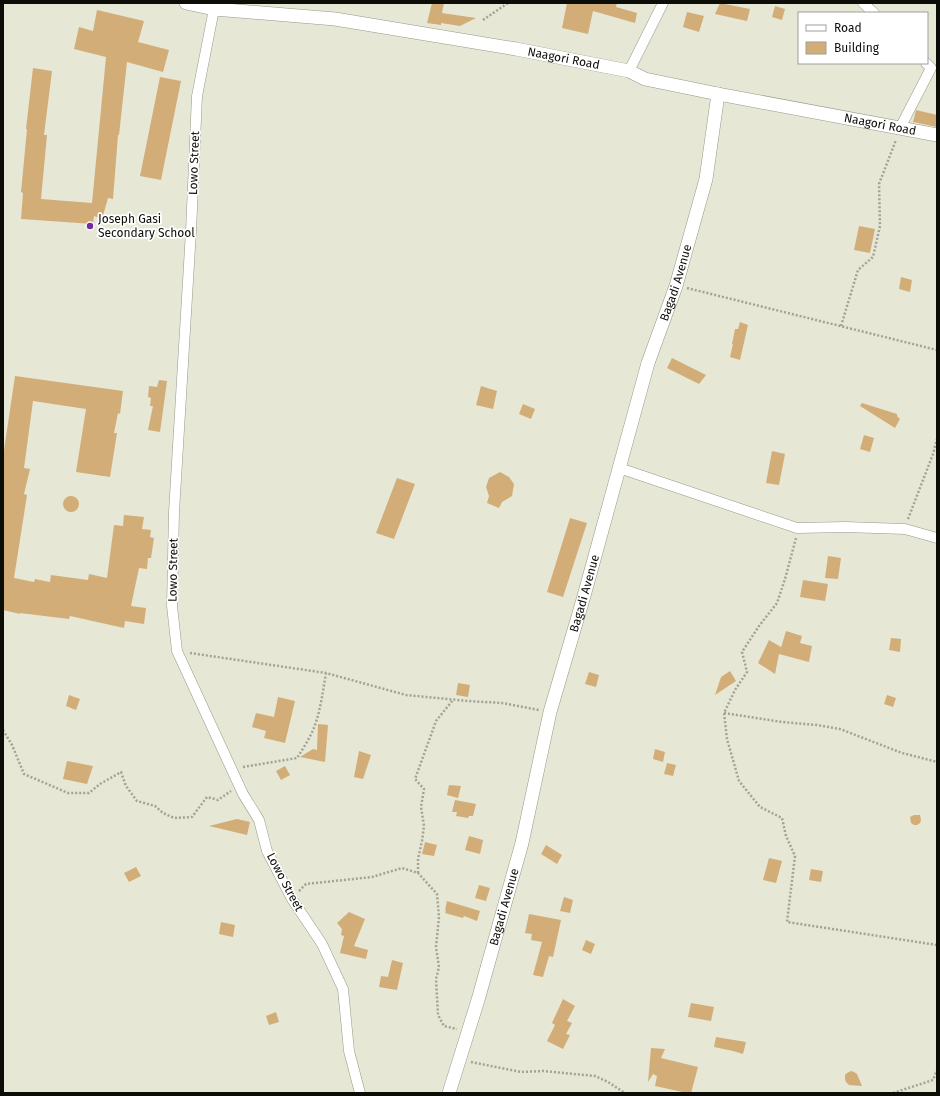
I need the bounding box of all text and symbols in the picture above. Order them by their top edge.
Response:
legend [798,12,928,64]
text: Road [834,21,862,35]
text: Building [834,41,880,55]
street label: Naagori Road [526,44,601,72]
street label: Naagori Road [843,111,917,138]
street label: Lowo Street [186,130,202,195]
place label: Joseph Gasi Secondary School [98,212,195,240]
marker: Joseph Gasi Secondary School [85,221,95,231]
street label: Bagadi Avenue [657,243,694,323]
street label: Lowo Street [165,537,181,602]
street label: Bagadi Avenue [567,553,602,634]
street label: Lowo Street [264,850,307,914]
street label: Bagadi Avenue [487,867,522,947]

